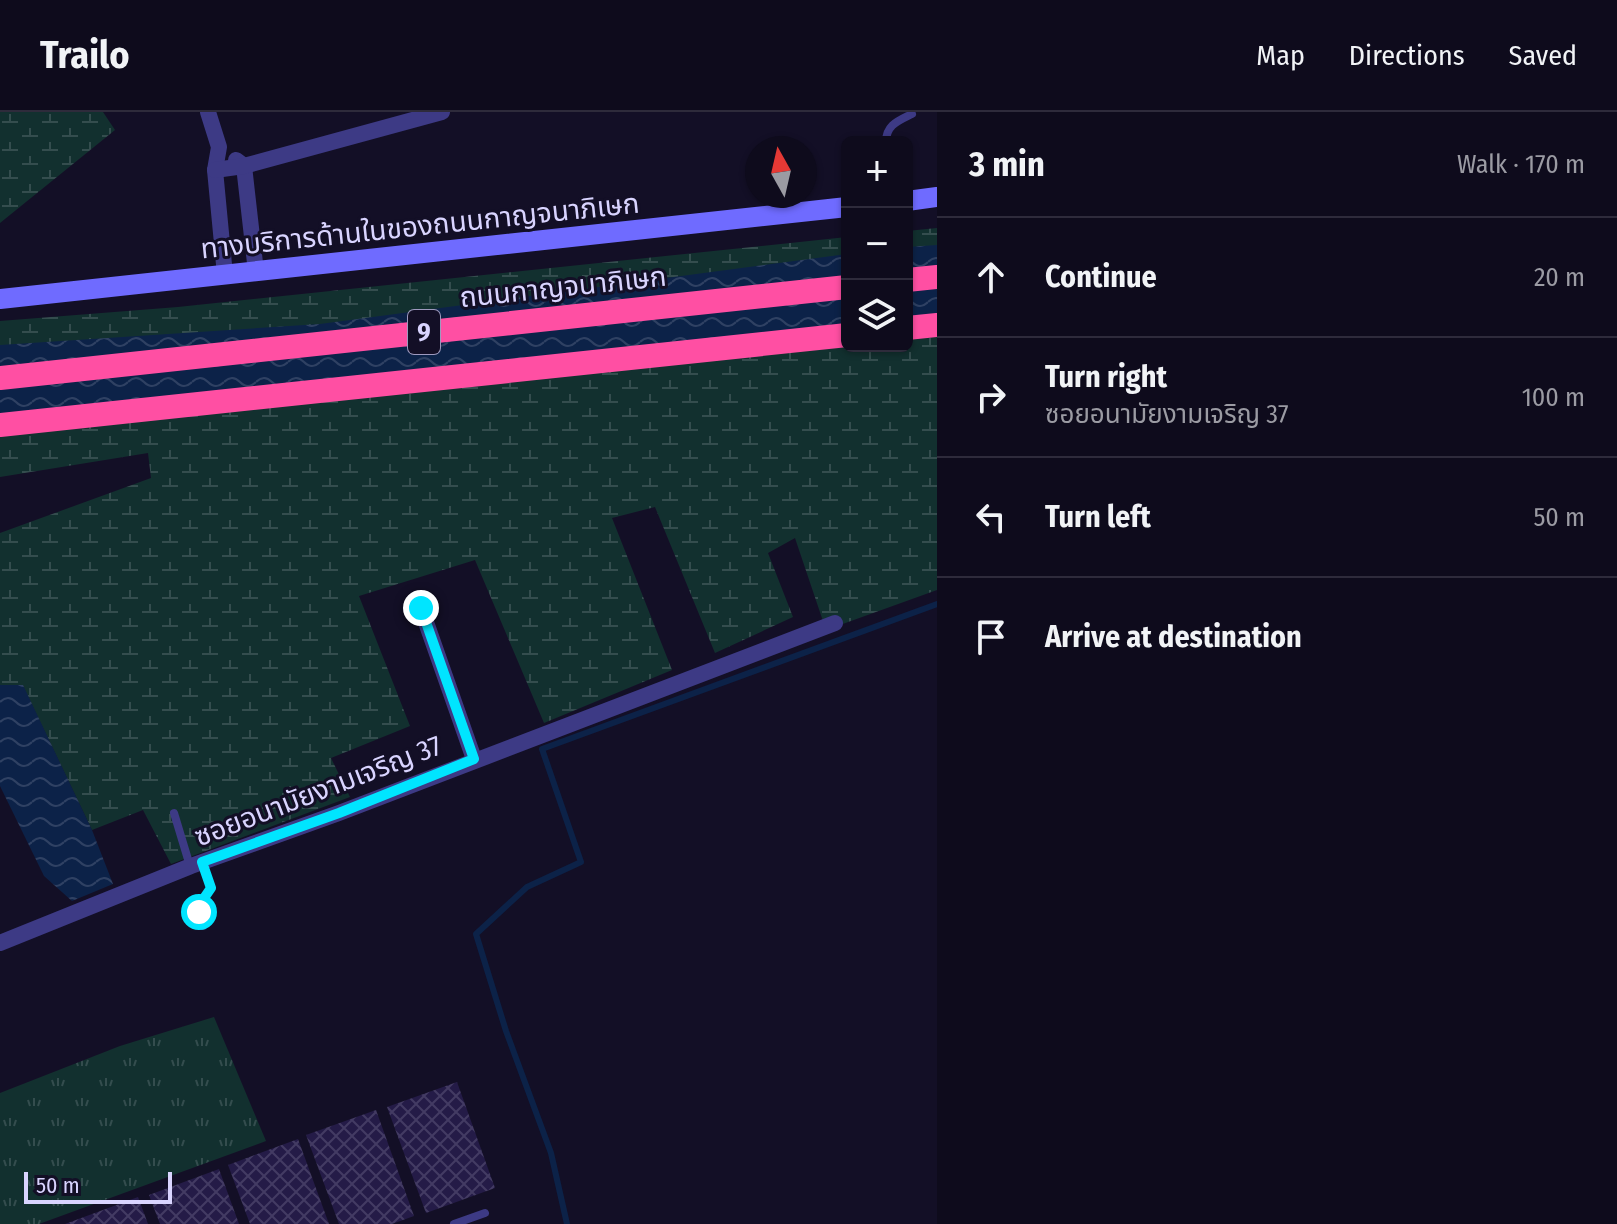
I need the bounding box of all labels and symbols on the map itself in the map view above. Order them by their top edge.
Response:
north arrow [745,136,817,208]
street label: ทางบริการด้านในของถนนกาญจนาภิเษก [199,187,641,265]
street label: ถนนกาญจนาภิเษก [458,260,668,314]
road number: 9 [408,310,440,354]
route end [403,590,439,626]
street label: ซอยอนามัยงามเจริญ 37 [190,729,446,853]
route start [181,894,217,930]
scale bar [24,1168,172,1204]

